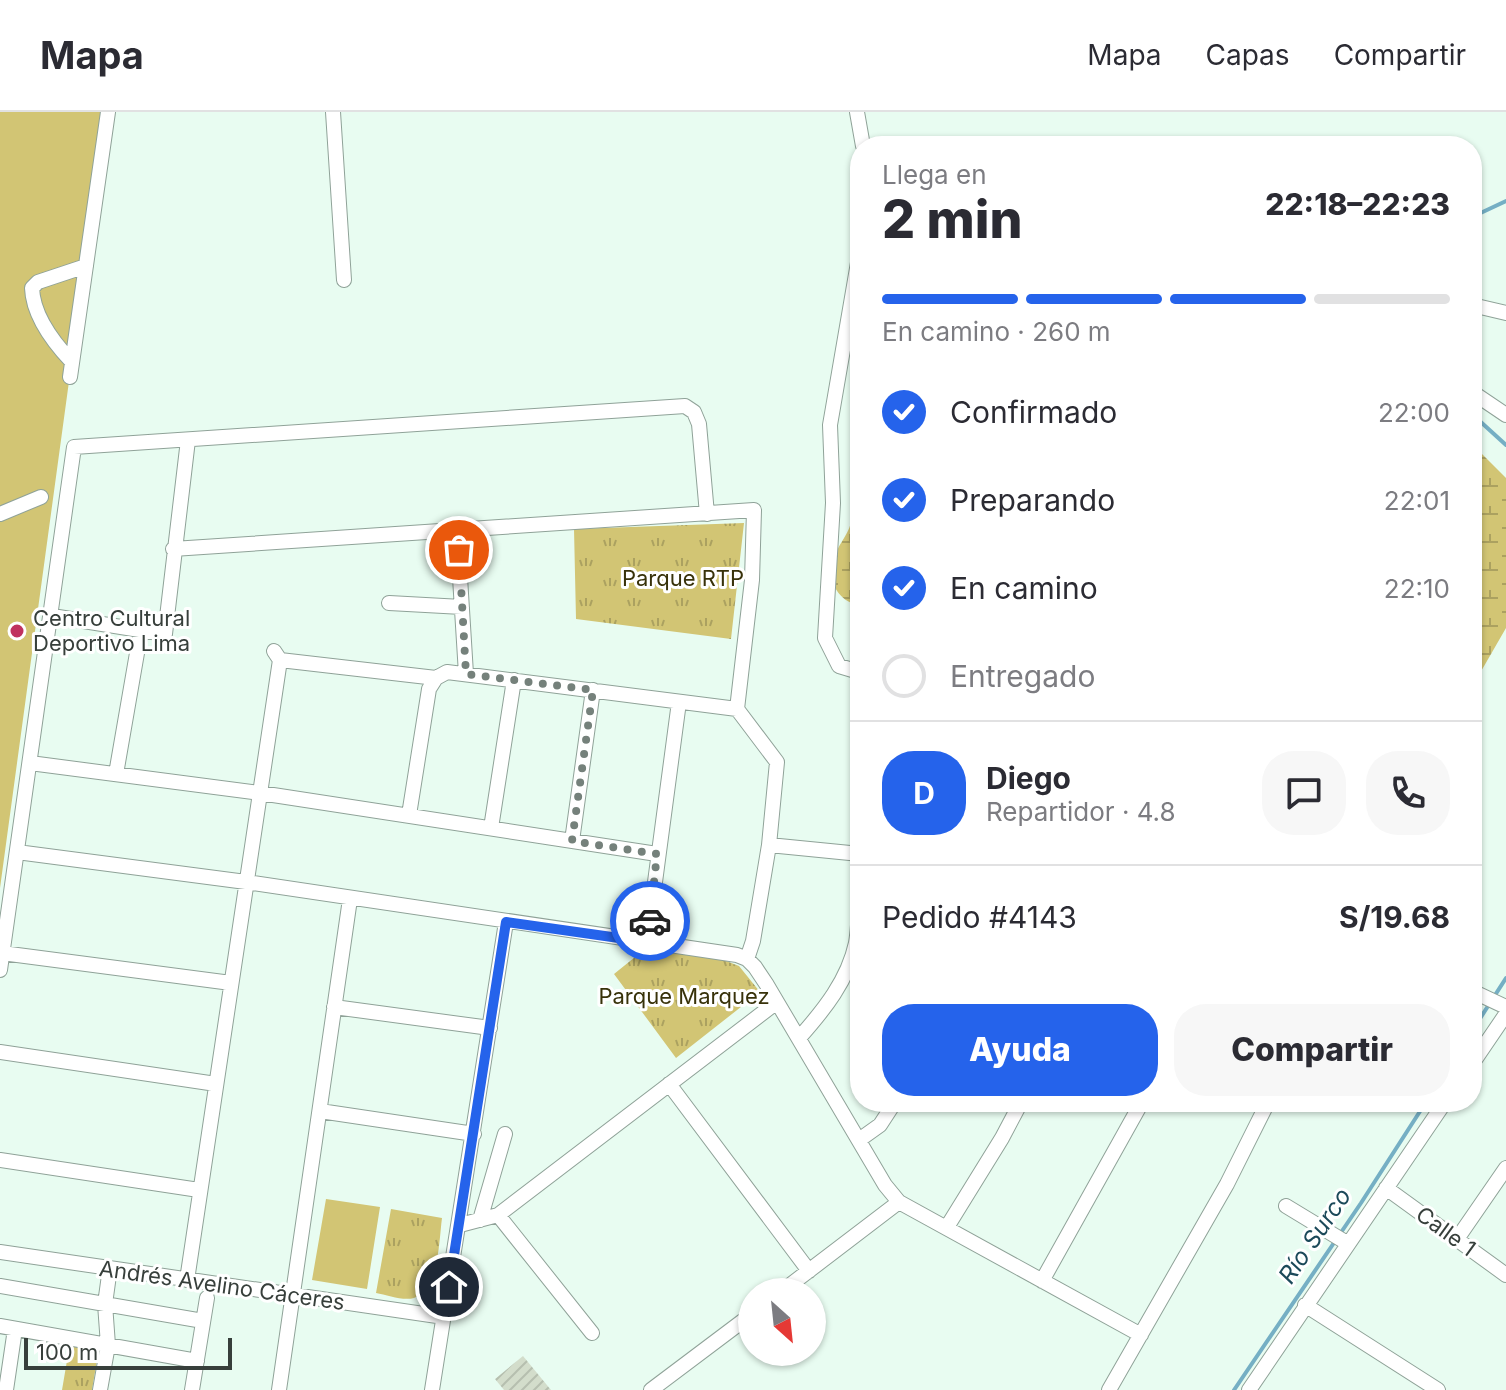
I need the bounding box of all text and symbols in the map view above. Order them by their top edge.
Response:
text: Mapa [40,32,144,78]
text: Mapa [1087,38,1162,72]
text: Capas [1206,38,1290,72]
text: Compartir [1334,38,1466,72]
text: Llega en [882,159,987,190]
text: 22:18–22:23 [1265,186,1450,222]
text: 2 min [882,188,1023,251]
text: En camino · 260 m [882,316,1111,347]
icon: check [882,390,926,434]
text: Confirmado [950,394,1117,430]
text: 22:00 [1378,397,1450,428]
icon: check [882,478,926,522]
text: Preparando [950,482,1115,518]
text: 22:01 [1384,485,1450,516]
pin [425,516,493,584]
icon: bag [437,528,481,572]
park label: Parque RTP [622,565,744,591]
icon: check [882,566,926,610]
text: En camino [950,570,1098,606]
text: 22:10 [1384,573,1450,604]
place label: Centro Cultural Deportivo Lima [33,605,190,656]
marker: Centro Cultural Deportivo Lima [8,622,26,640]
text: Entregado [950,658,1095,694]
button: chat [1262,751,1346,835]
button: phone [1366,751,1450,835]
text: Diego [986,760,1071,796]
text: D [913,775,935,811]
text: Repartidor · 4.8 [986,796,1176,827]
courier [610,881,690,961]
icon: car [628,899,672,943]
text: Pedido #4143 [882,899,1077,935]
text: S/19.68 [1339,899,1450,935]
park label: Parque Marquez [598,983,770,1009]
button: Ayuda [882,1004,1158,1096]
button: Compartir [1174,1004,1450,1096]
water label: Río Surco [1272,1183,1357,1289]
street label: Calle 1 [1411,1201,1481,1261]
pin [415,1253,483,1321]
street label: Andrés Avelino Cáceres [97,1255,347,1315]
icon: home [427,1265,471,1309]
north arrow [738,1278,826,1366]
map controls [738,1278,826,1366]
scale bar [24,1334,232,1370]
text: 100 m [36,1339,98,1365]

